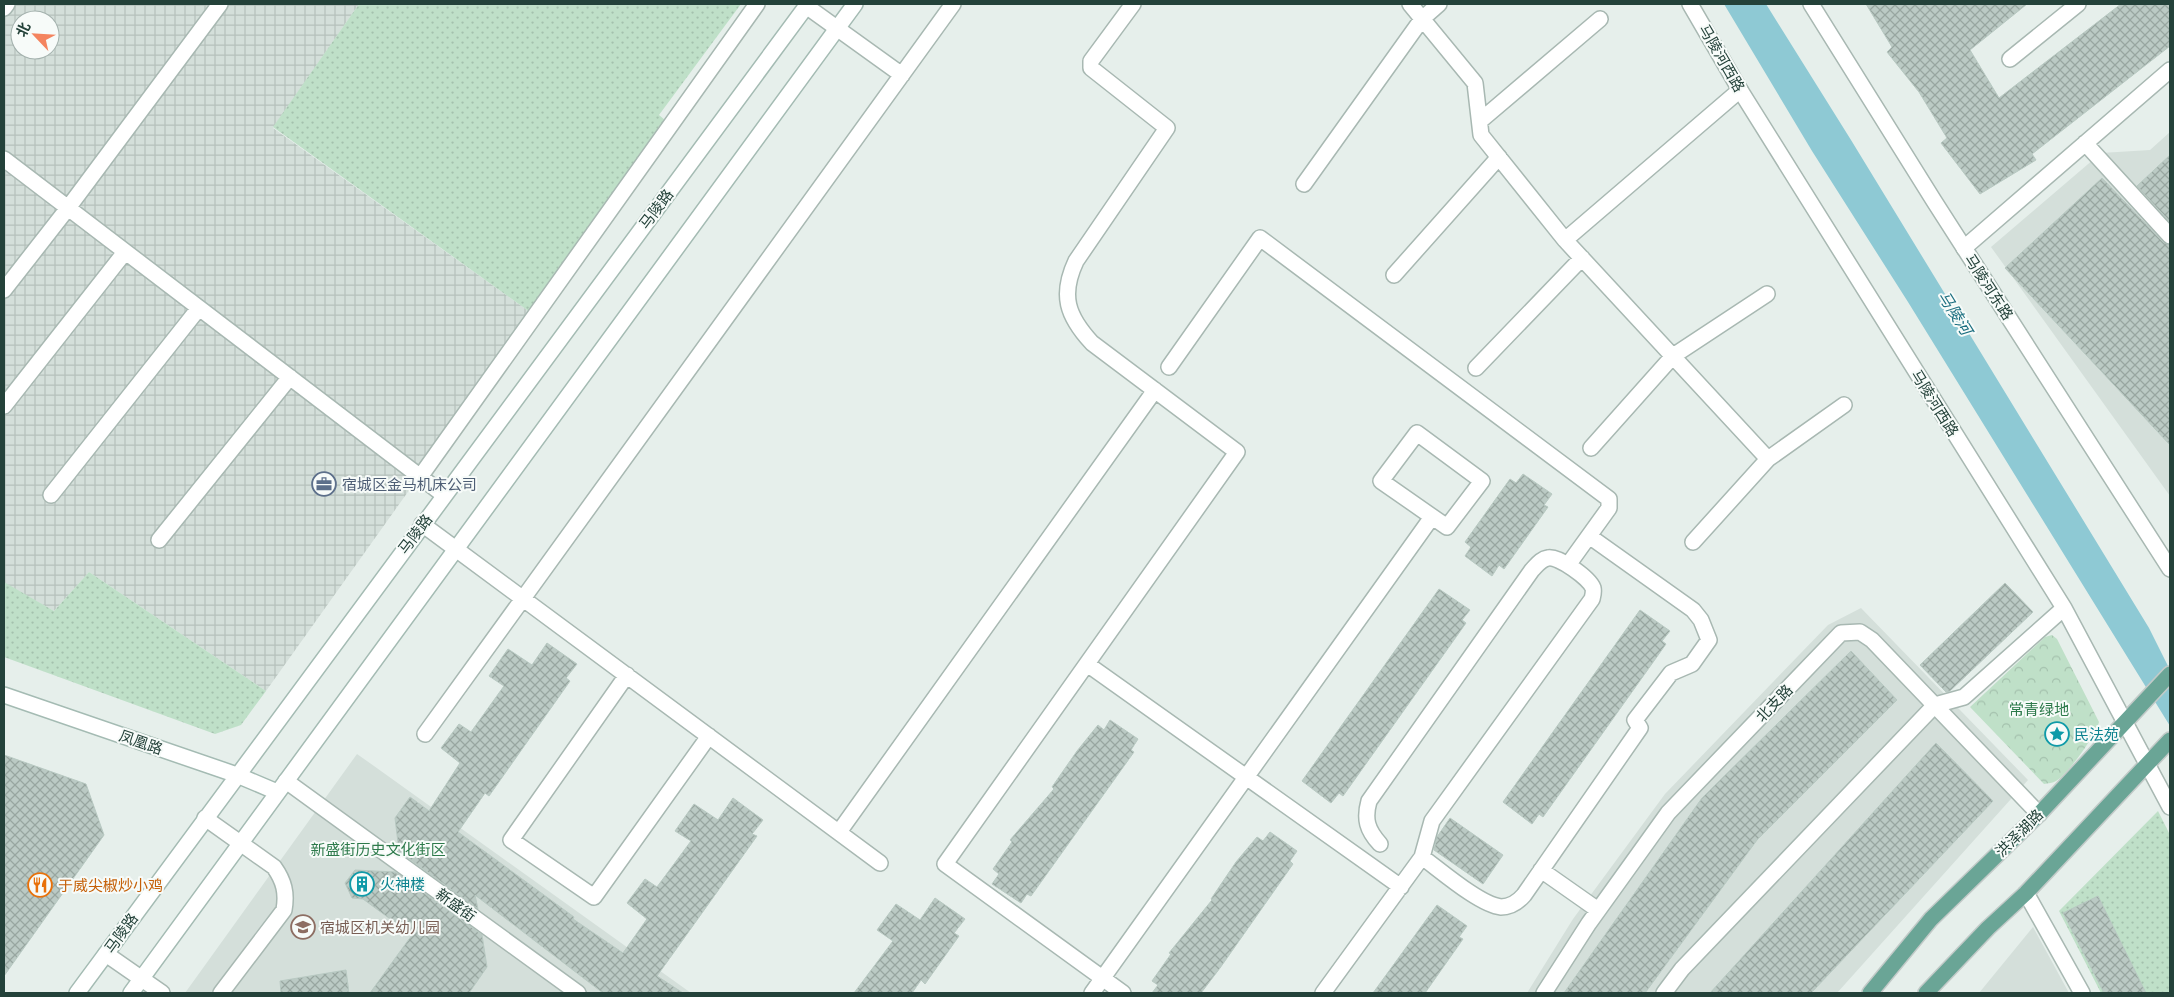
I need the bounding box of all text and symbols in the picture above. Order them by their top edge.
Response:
north arrow [10,10,60,60]
text: 北 [13,20,33,39]
street label: 马陵河西路 [1696,21,1748,95]
street label: 马陵路 [636,186,676,232]
street label: 马陵河东路 [1961,251,2017,323]
water label: 马陵河 [1935,288,1977,340]
street label: 马陵河西路 [1908,367,1962,439]
office icon: 宿城区金马机床公司 [311,471,337,497]
place label: 宿城区金马机床公司 [342,476,477,493]
street label: 马陵路 [395,511,435,557]
street label: 北支路 [1752,681,1796,725]
park label: 常青绿地 [2009,701,2069,718]
place icon: 民法苑 [2044,721,2070,747]
place label: 民法苑 [2074,726,2119,743]
street label: 凤凰路 [117,727,165,757]
street label: 洪泽湖路 [1992,806,2046,860]
park label: 新盛街历史文化街区 [310,841,446,858]
building icon: 火神楼 [349,871,375,897]
restaurant icon: 于威尖椒炒小鸡 [27,872,53,898]
place label: 火神楼 [380,876,425,893]
place label: 于威尖椒炒小鸡 [58,877,163,894]
street label: 新盛街 [433,885,479,925]
street label: 马陵路 [101,910,141,956]
school or university icon: 宿城区机关幼儿园 [290,914,316,940]
place label: 宿城区机关幼儿园 [320,919,440,936]

